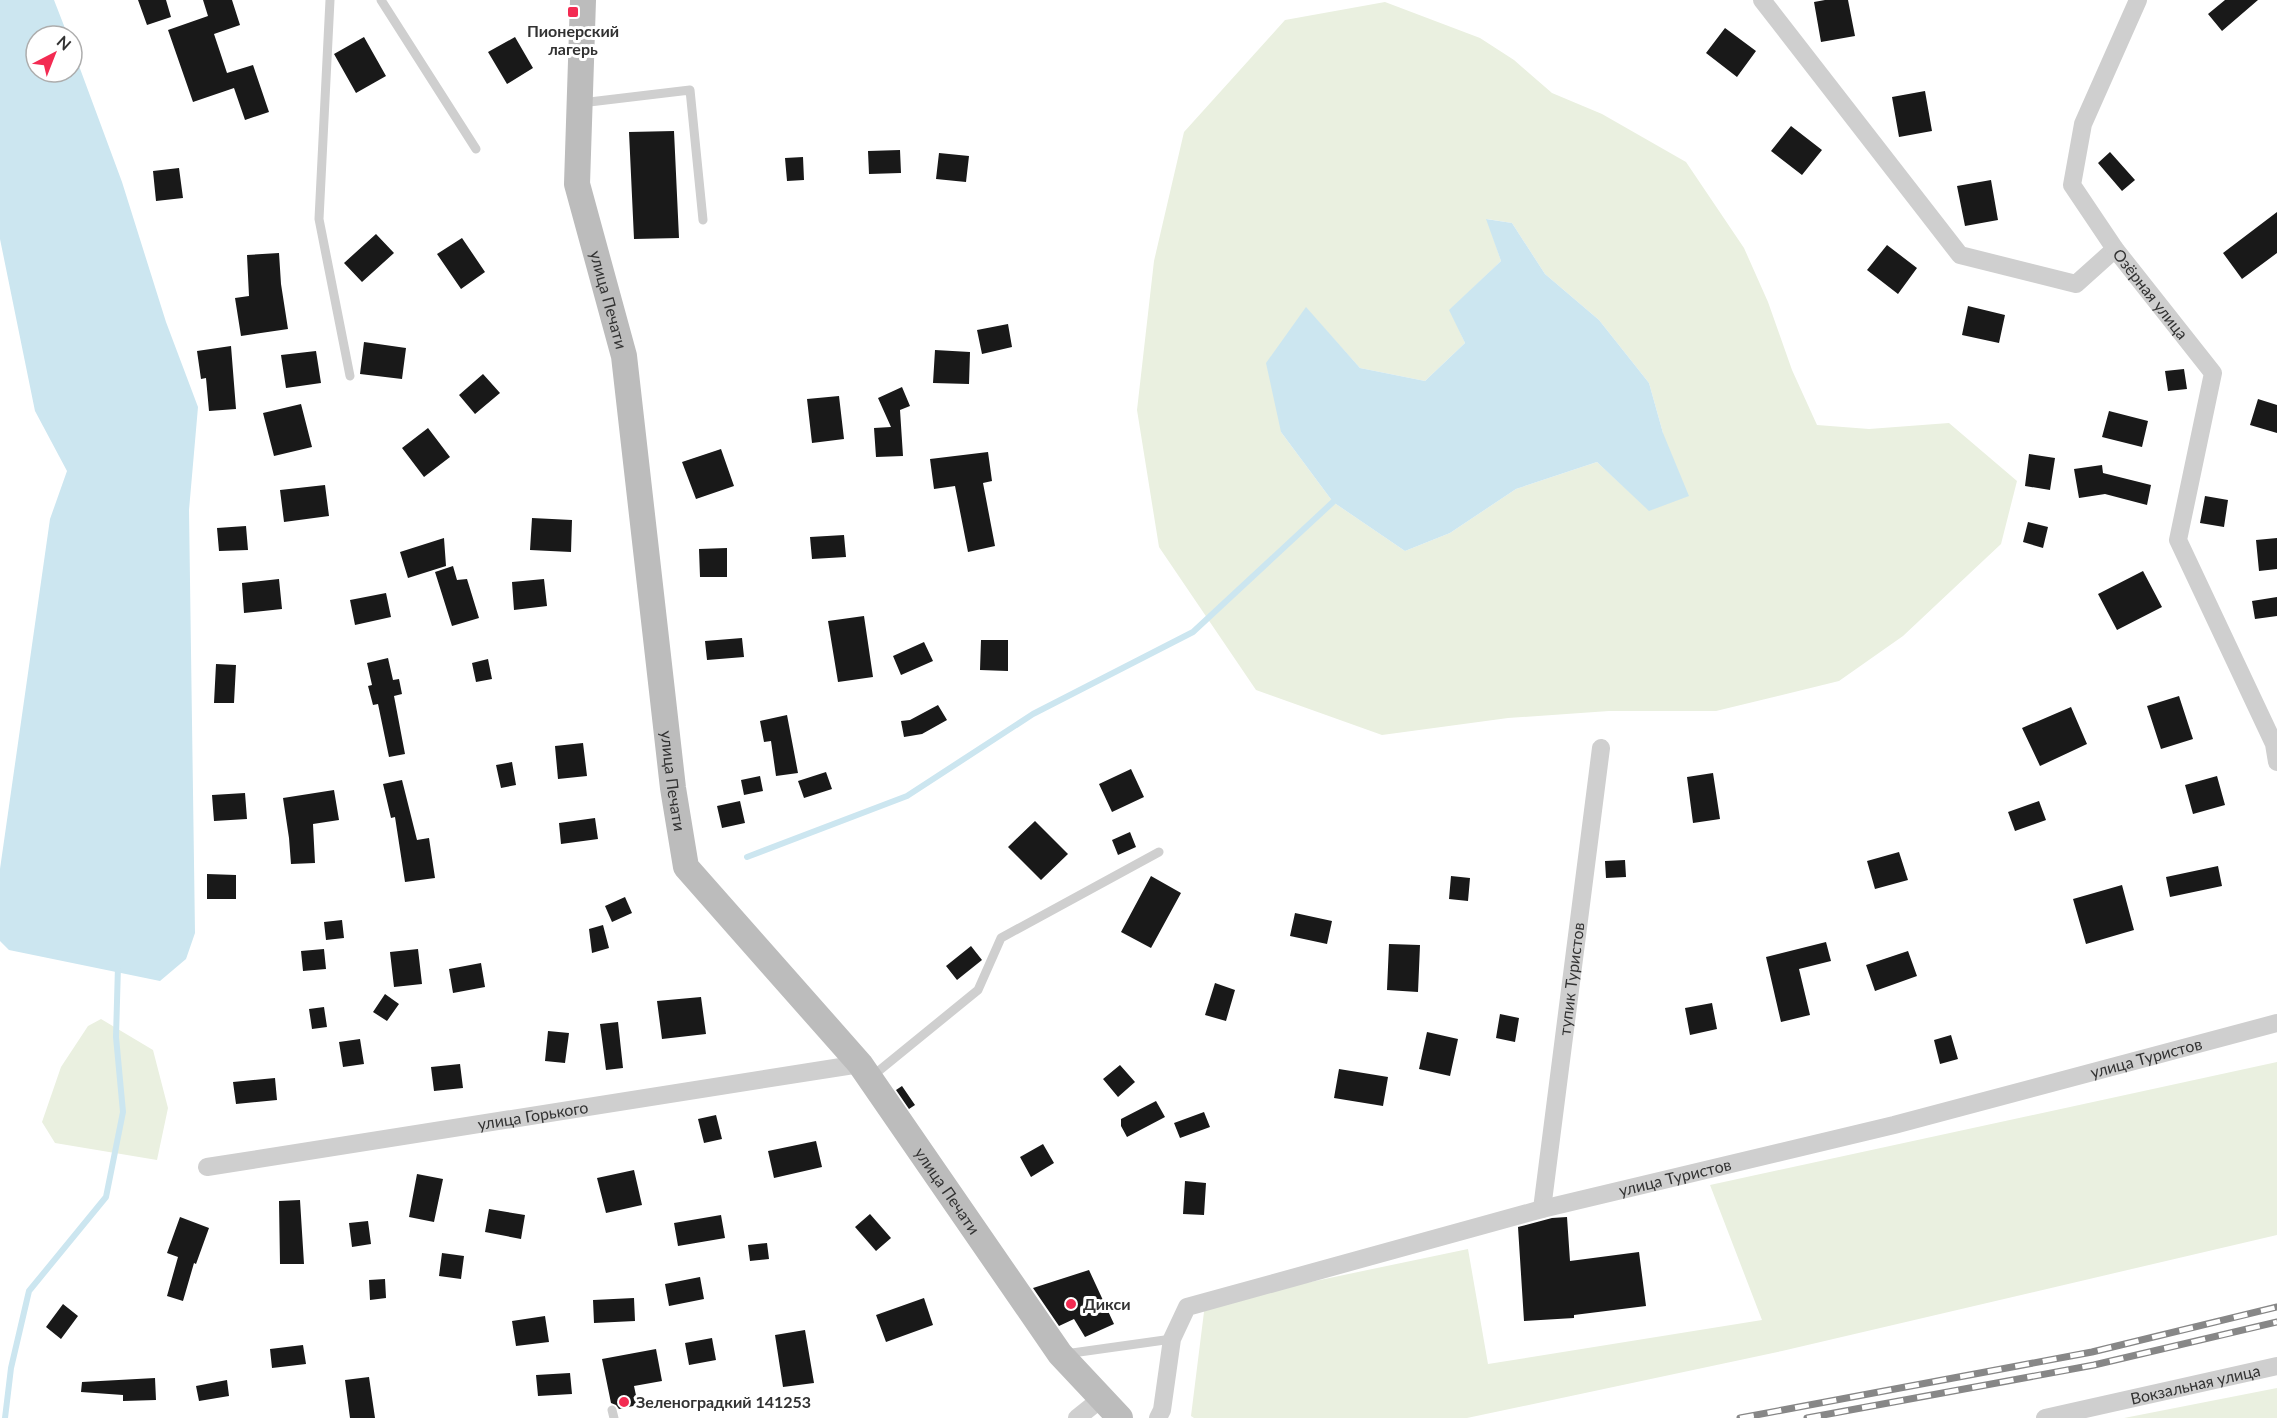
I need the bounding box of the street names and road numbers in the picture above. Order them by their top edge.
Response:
street label: Озёрная улица [2109,245,2192,343]
street label: улица Печати [587,248,632,351]
street label: улица Печати [658,729,690,832]
street label: тупик Туристов [1554,921,1588,1037]
street label: улица Туристов [2088,1033,2204,1081]
street label: улица Горького [476,1097,590,1133]
street label: улица Печати [911,1143,984,1237]
street label: улица Туристов [1617,1154,1733,1199]
street label: Вокзальная улица [2128,1360,2262,1408]

